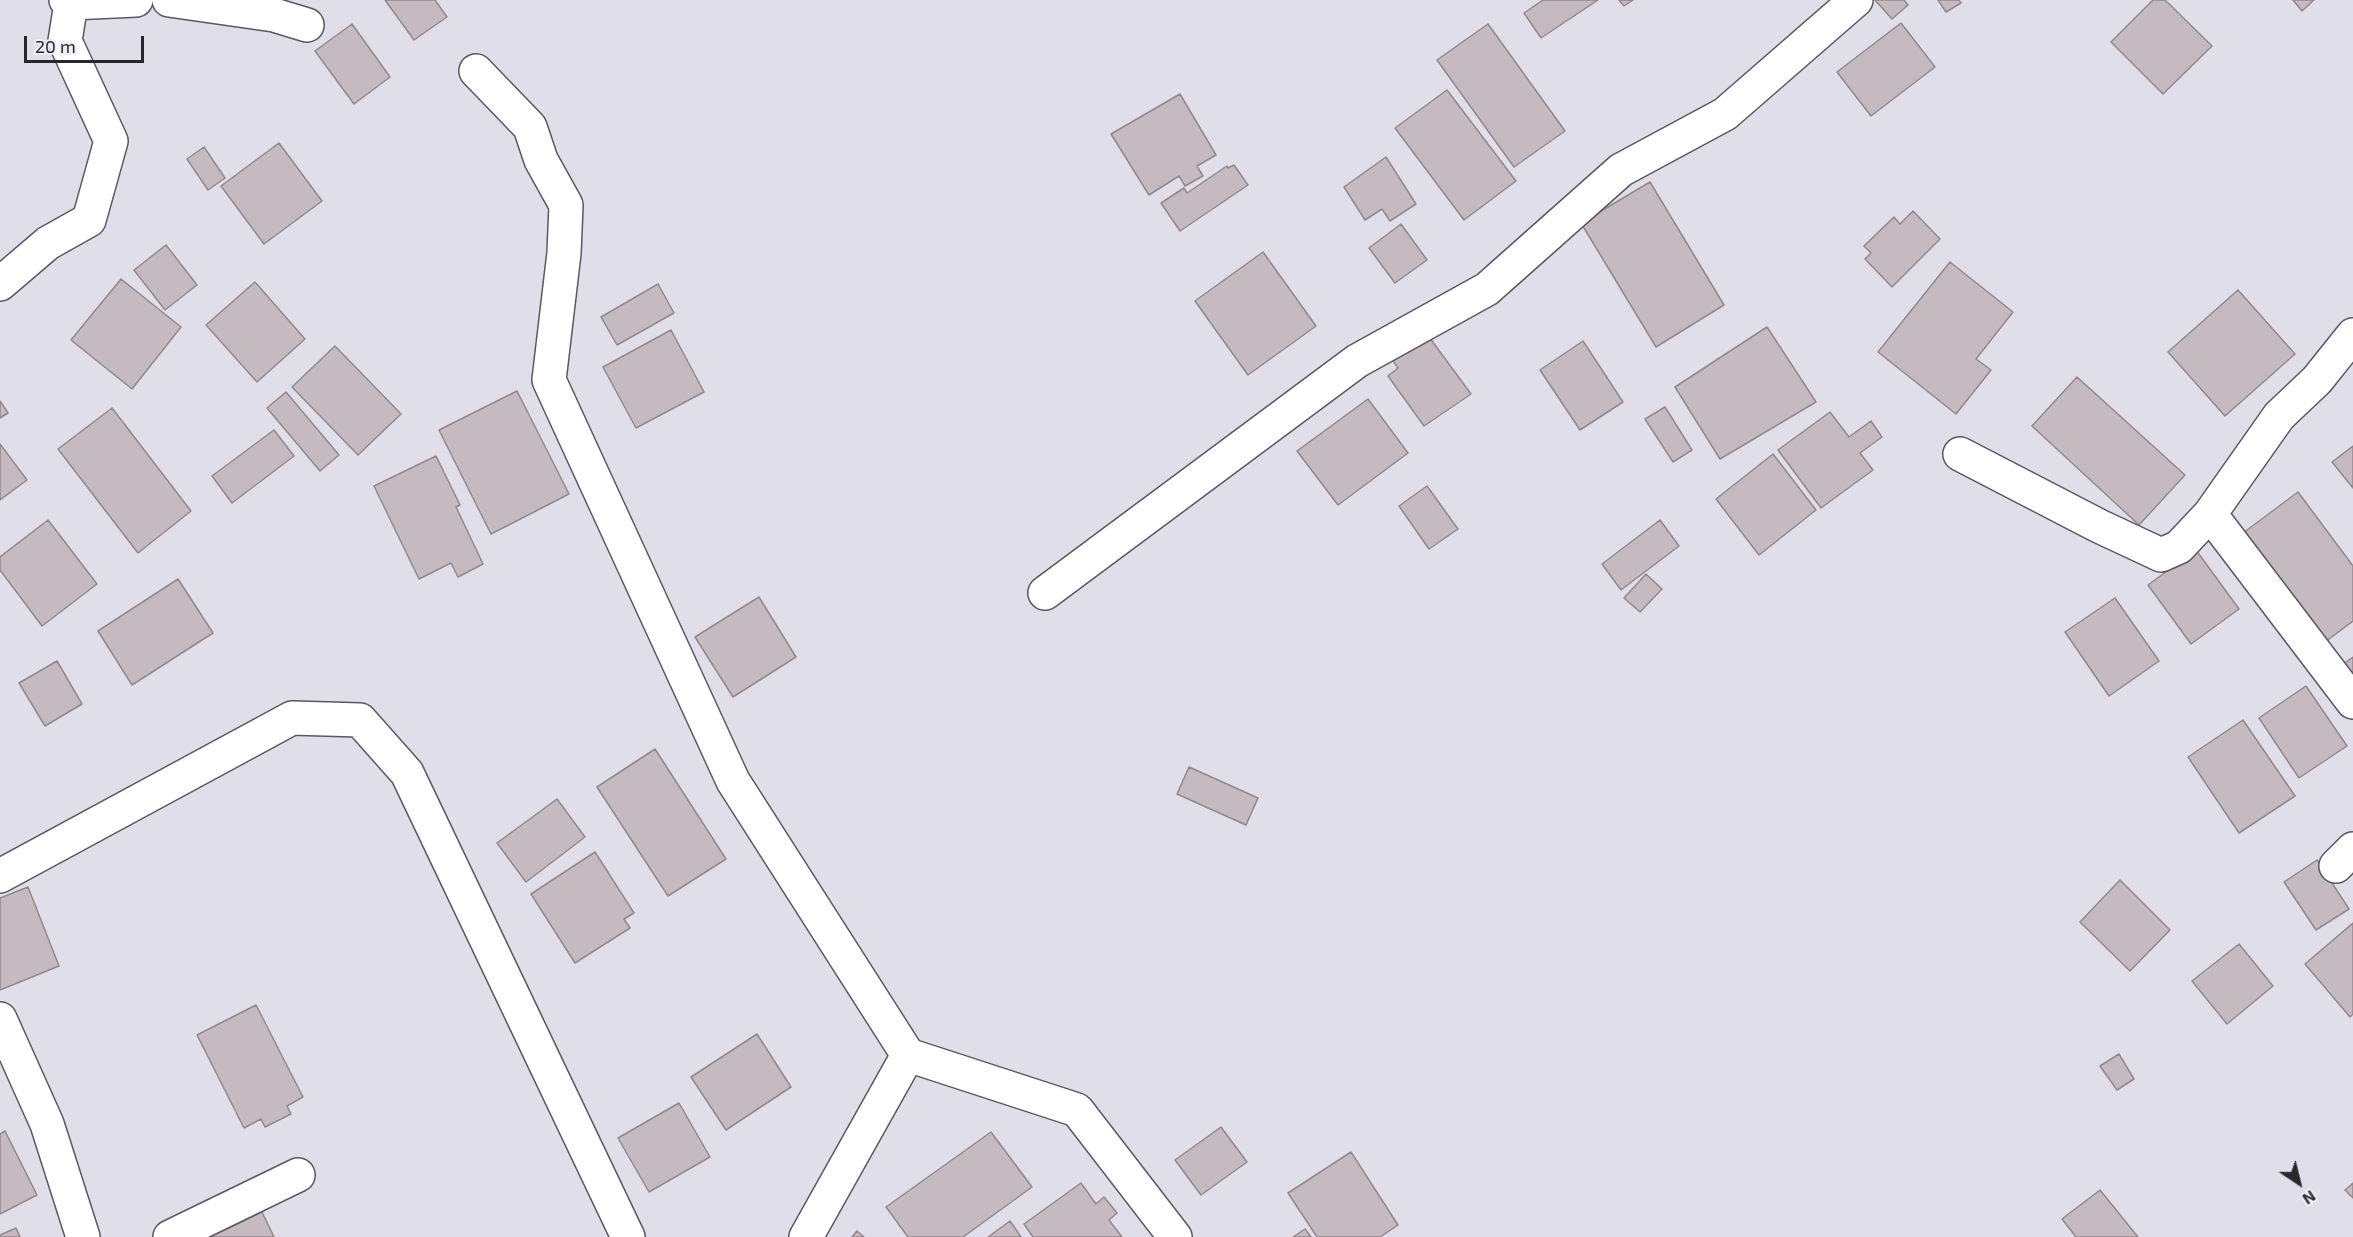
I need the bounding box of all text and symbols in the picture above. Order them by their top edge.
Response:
scale bar [27,24,147,62]
text: 20 m [35,35,76,57]
north arrow [2269,1153,2329,1213]
text: N [2299,1187,2320,1209]

